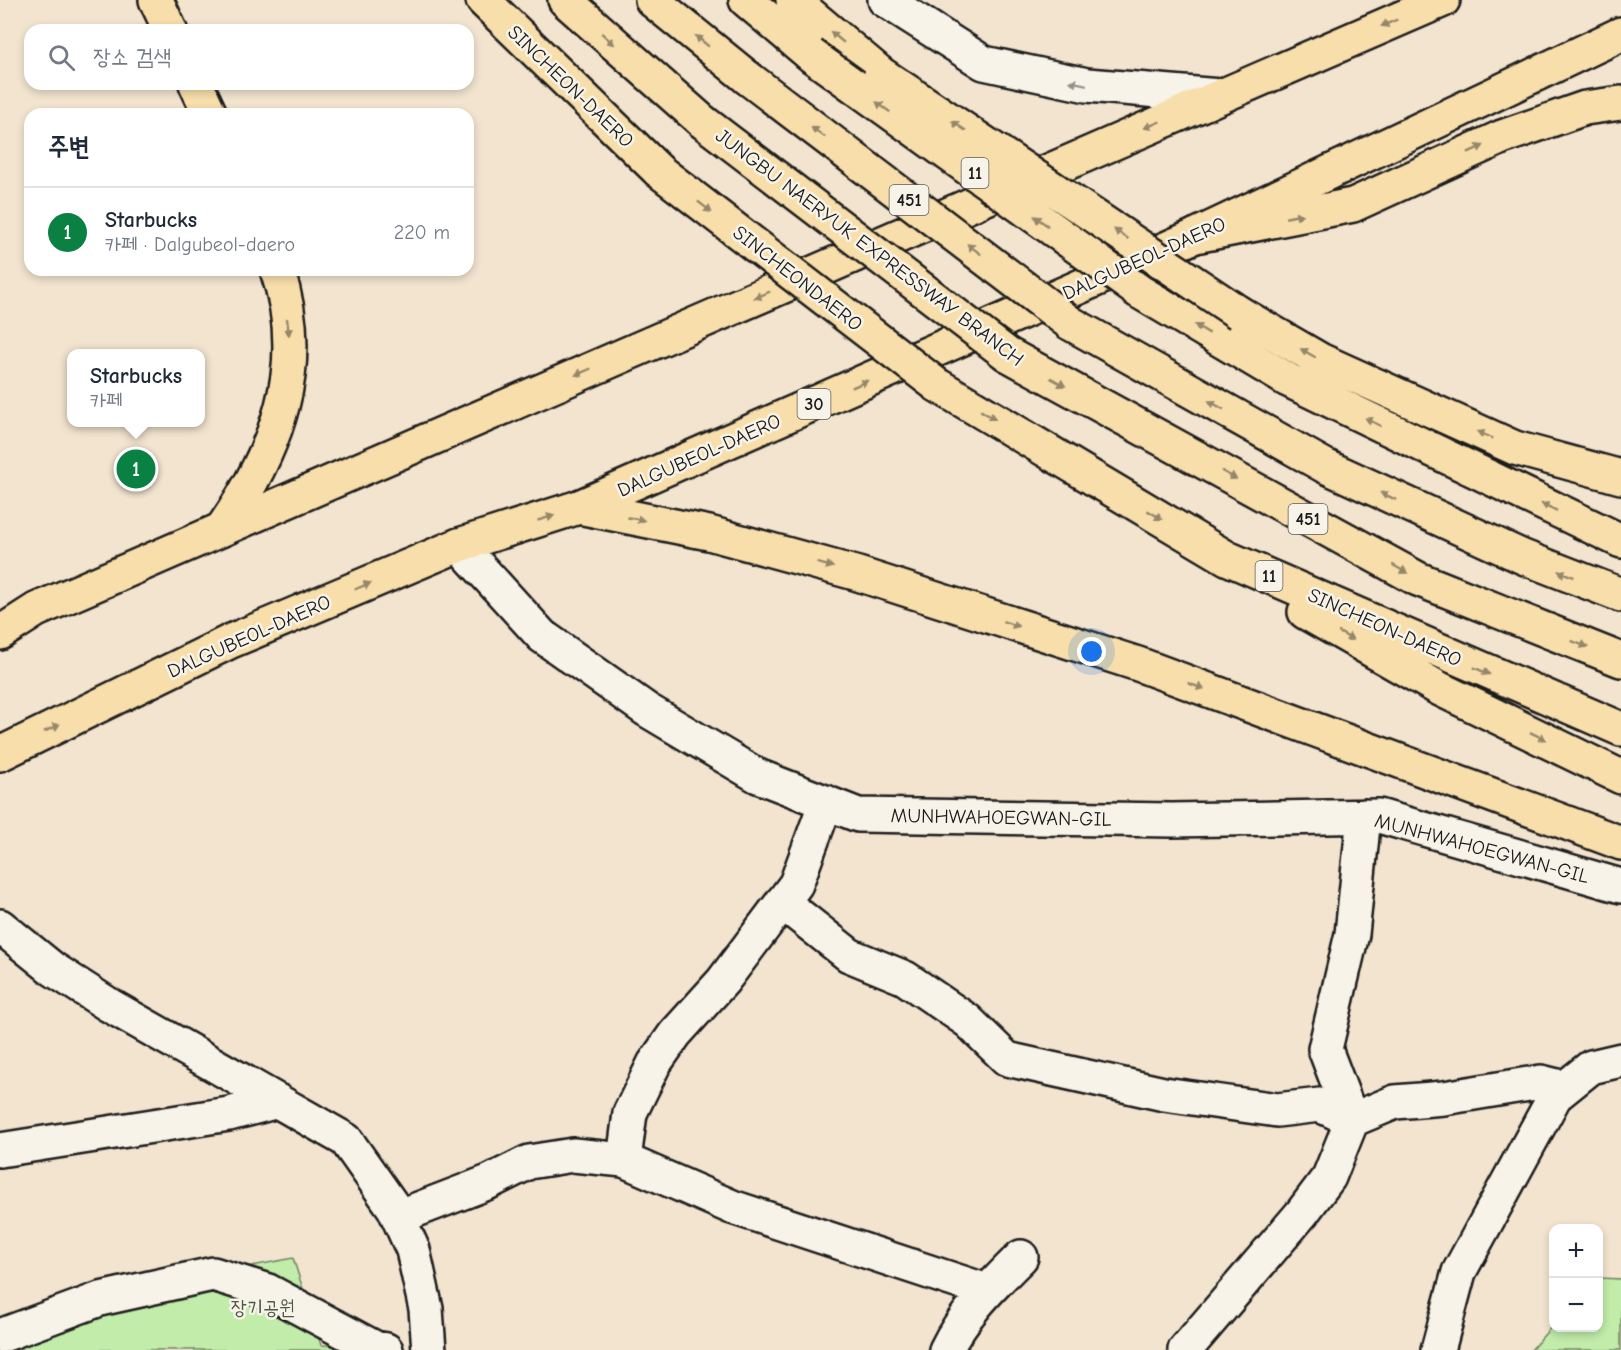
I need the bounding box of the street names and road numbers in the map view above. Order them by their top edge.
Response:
street label: SINCHEON-DAERO [503,21,638,152]
street label: JUNGBU NAERYUK EXPRESSWAY BRANCH [711,124,1028,371]
road number: 11 [962,158,988,188]
road number: 451 [890,185,928,215]
street label: DALGUBEOL-DAERO [1059,212,1229,305]
street label: SINCHEONDAERO [728,221,867,336]
road number: 30 [798,389,830,419]
street label: DALGUBEOL-DAERO [614,409,784,502]
road number: 451 [1288,504,1328,534]
road number: 11 [1256,561,1282,591]
street label: SINCHEON-DAERO [1304,583,1465,672]
street label: DALGUBEOL-DAERO [164,590,334,683]
street label: MUNHWAHOEGWAN-GIL [890,804,1112,831]
street label: MUNHWAHOEGWAN-GIL [1372,809,1592,888]

